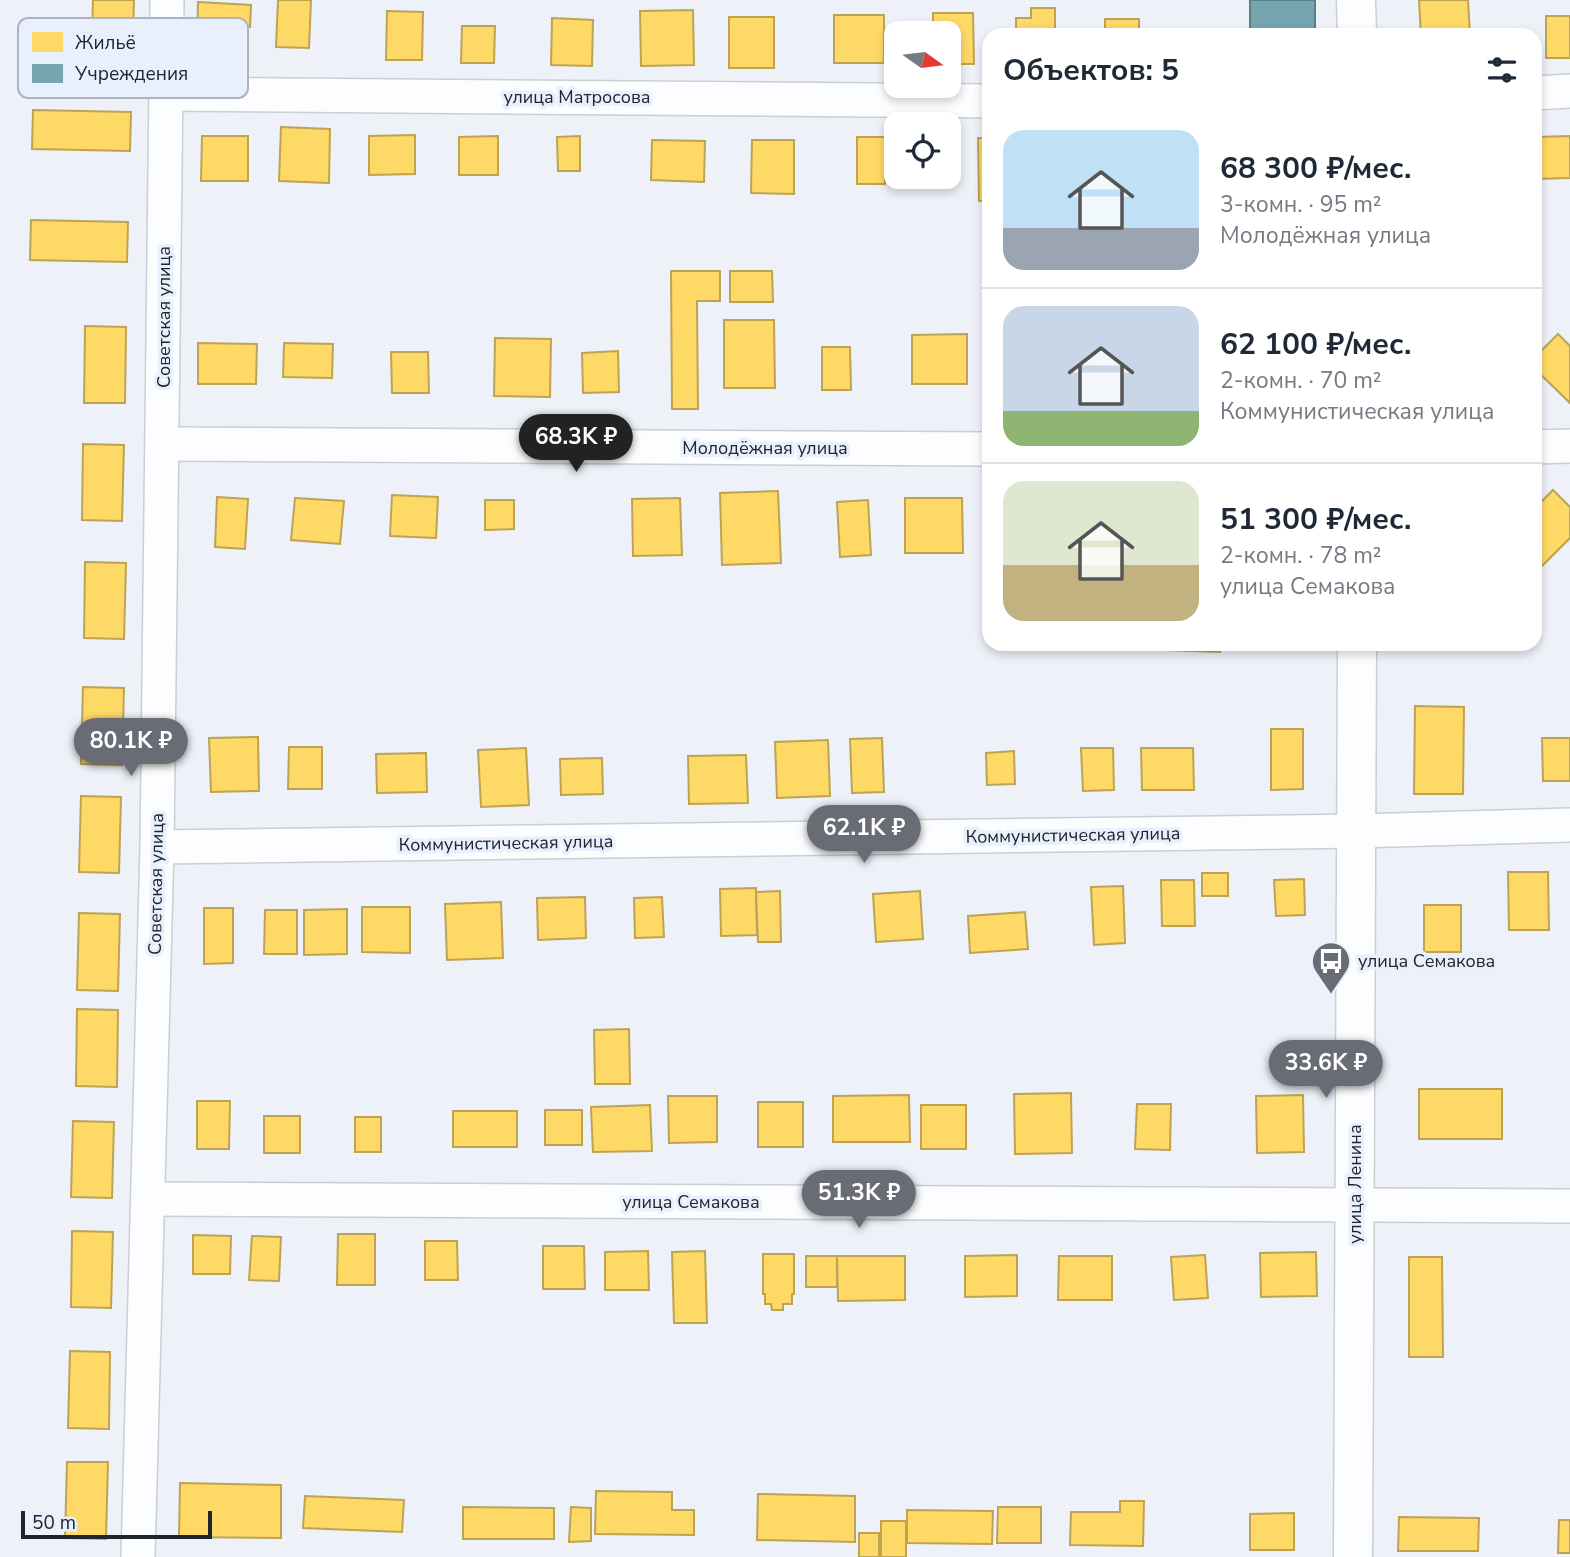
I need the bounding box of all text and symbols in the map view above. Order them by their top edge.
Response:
legend [18,18,248,98]
north arrow [884,21,961,98]
map controls [884,21,961,189]
text: Жильё [75,30,136,56]
text: Объектов: 5 [1003,50,1179,91]
icon: filters [1483,51,1521,89]
text: Учреждения [74,61,188,87]
street label: улица Матросова [503,85,651,109]
button: locate [884,112,961,189]
text: 68 300 ₽/мес. [1220,148,1411,189]
icon: home [1059,158,1143,242]
text: 3-комн. · 95 m² [1220,189,1382,220]
text: Молодёжная улица [1220,220,1431,251]
street label: Советская улица [152,246,176,388]
text: 62 100 ₽/мес. [1220,324,1411,365]
icon: home [1059,334,1143,418]
text: 2-комн. · 70 m² [1220,365,1382,396]
text: Коммунистическая улица [1220,396,1494,427]
pin: 68.3K ₽ [511,414,641,474]
text: 68.3K ₽ [535,421,617,452]
street label: Молодёжная улица [682,436,848,460]
text: 51 300 ₽/мес. [1220,499,1411,540]
icon: home [1059,509,1143,593]
text: 2-комн. · 78 m² [1220,540,1382,571]
text: улица Семакова [1220,571,1395,602]
pin: 80.1K ₽ [66,718,196,778]
text: 80.1K ₽ [90,725,172,756]
pin: 62.1K ₽ [799,806,929,865]
text: 62.1K ₽ [823,812,905,843]
street label: Советская улица [143,813,169,955]
street label: Коммунистическая улица [965,821,1181,849]
street label: Коммунистическая улица [398,829,614,857]
bus stop icon: улица Семакова [1310,940,1352,995]
place label: улица Семакова [1358,949,1495,973]
pin: 33.6K ₽ [1261,1040,1391,1100]
text: 33.6K ₽ [1285,1047,1367,1078]
street label: улица Ленина [1343,1124,1367,1244]
pin: 51.3K ₽ [794,1170,924,1230]
text: 51.3K ₽ [818,1177,900,1208]
street label: улица Семакова [622,1190,760,1214]
scale bar [21,1508,212,1540]
text: 50 m [32,1510,76,1536]

